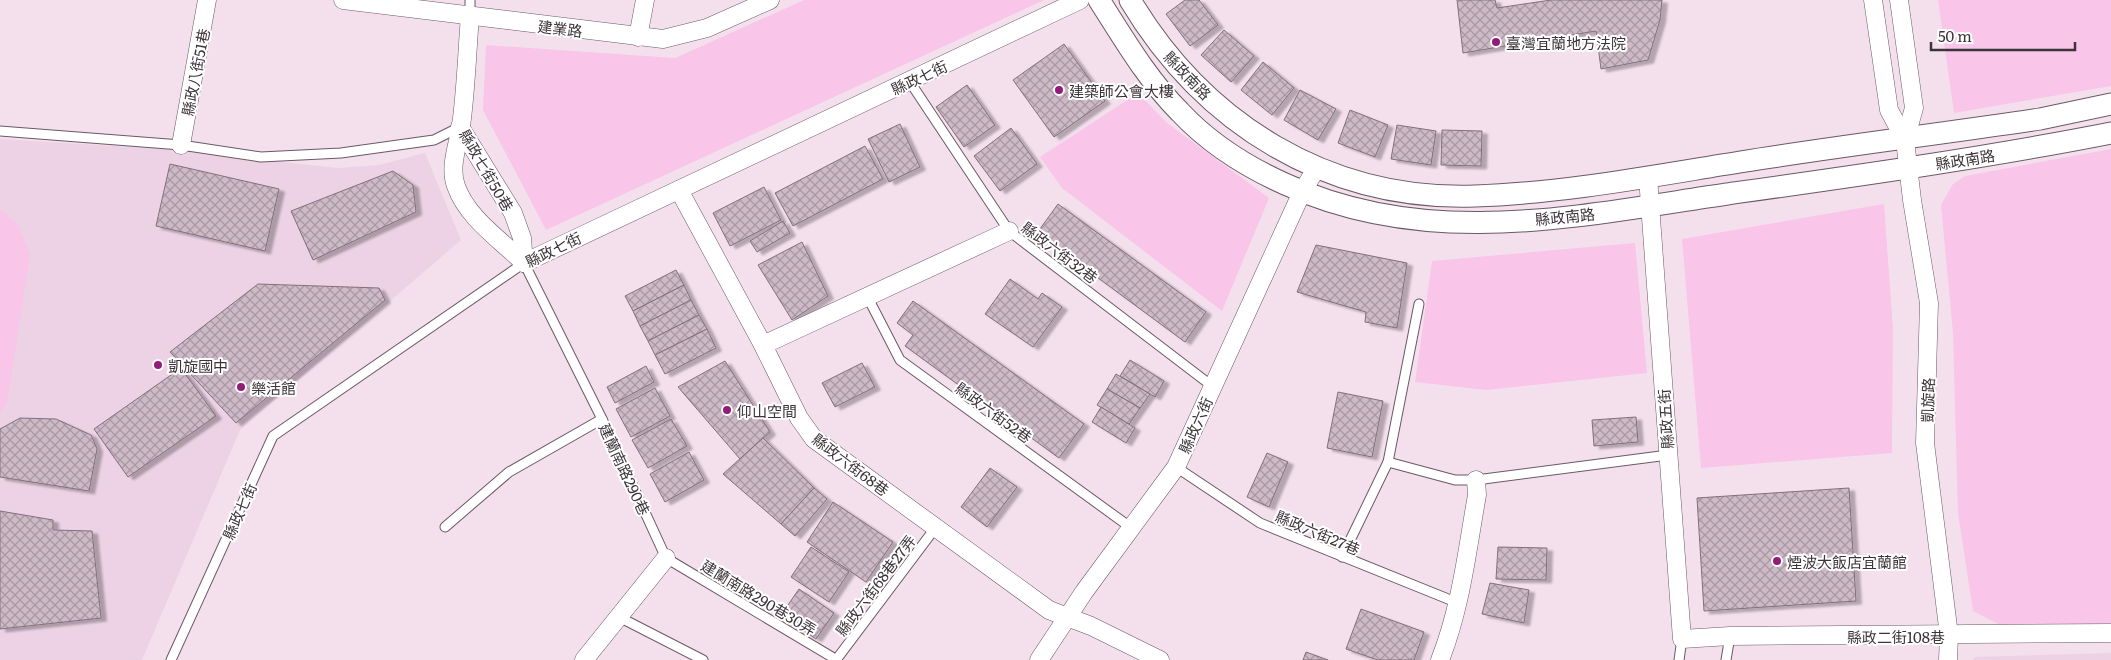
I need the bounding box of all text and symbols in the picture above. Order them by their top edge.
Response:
street label: 建業路 [536,14,584,42]
scale bar [1931,20,2075,52]
text: 50 m [1938,24,1972,47]
street label: 縣政八街51巷 [175,26,215,118]
place label: 臺灣宜蘭地方法院 [1506,31,1626,54]
marker: 臺灣宜蘭地方法院 [1490,36,1502,48]
street label: 縣政南路 [1159,45,1217,105]
street label: 縣政七街 [887,54,951,100]
place label: 建築師公會大樓 [1069,79,1174,102]
marker: 建築師公會大樓 [1053,84,1065,96]
street label: 縣政七街50巷 [454,125,520,215]
street label: 縣政南路 [1934,143,1996,175]
street label: 縣政南路 [1534,201,1596,231]
street label: 縣政六街32巷 [1017,216,1103,288]
street label: 縣政七街 [521,226,585,272]
place label: 凱旋國中 [168,354,228,377]
marker: 凱旋國中 [152,359,164,371]
place label: 樂活館 [251,376,296,399]
street label: 縣政六街52巷 [951,376,1037,448]
street label: 凱旋路 [1915,377,1939,423]
marker: 樂活館 [235,381,247,393]
street label: 縣政五街 [1651,388,1679,450]
street label: 縣政六街 [1172,393,1218,457]
place label: 仰山空間 [737,399,797,422]
marker: 仰山空間 [721,404,733,416]
street label: 建蘭南路290巷 [594,419,656,519]
street label: 縣政六街68巷 [808,427,894,501]
street label: 縣政七街 [216,479,262,543]
street label: 縣政六街27巷 [1272,504,1364,560]
street label: 縣政六街68巷27弄 [829,530,921,640]
place label: 煙波大飯店宜蘭館 [1787,550,1907,573]
street label: 建蘭南路290巷30弄 [697,553,821,641]
marker: 煙波大飯店宜蘭館 [1771,555,1783,567]
street label: 縣政二街108巷 [1847,625,1945,648]

